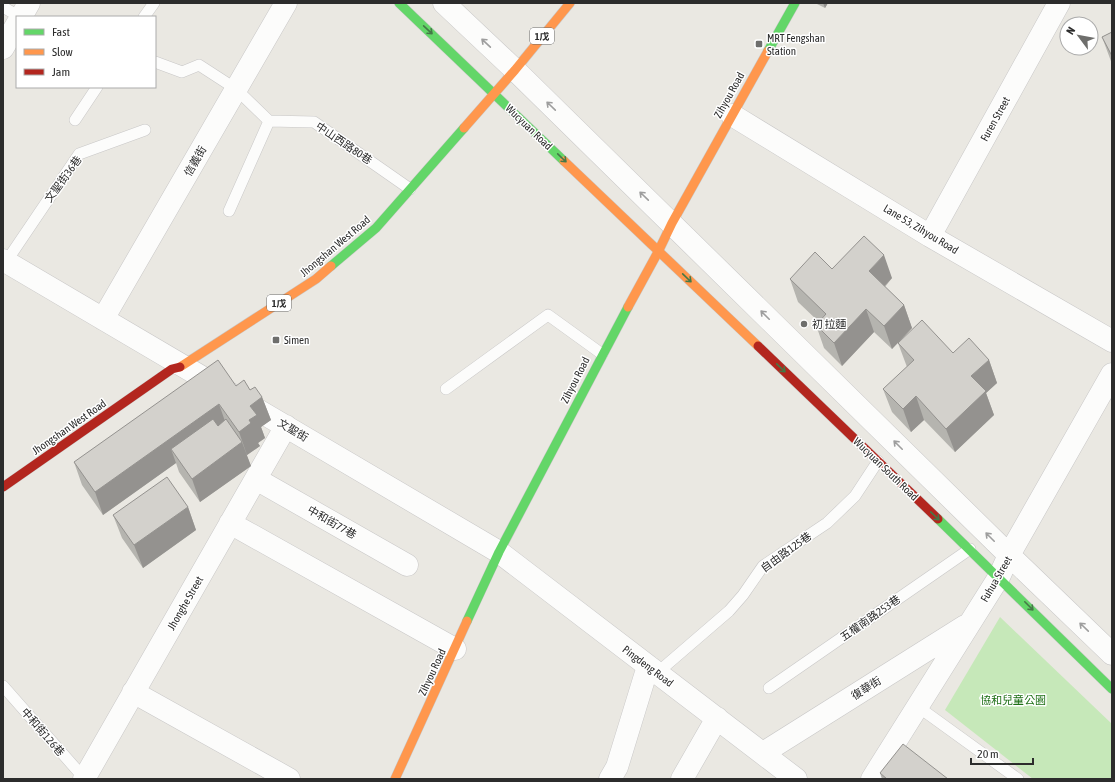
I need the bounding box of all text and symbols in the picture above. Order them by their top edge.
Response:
legend [16,16,156,88]
north arrow [1059,16,1099,56]
text: Fast [52,25,70,39]
one-way arrow [422,25,432,34]
text: N [1064,25,1077,37]
road number: 1戊 [530,28,554,44]
place label: MRT Fengshan Station [767,32,825,57]
one-way arrow [481,38,491,48]
marker: MRT Fengshan Station [754,39,764,49]
text: Slow [52,45,73,59]
text: Jam [52,65,70,79]
street label: Zihyou Road [712,70,746,120]
street label: Furen Street [978,95,1012,143]
one-way arrow [546,101,556,110]
street label: Wucyuan Road [503,102,555,152]
street label: 中山西路80巷 [314,120,374,166]
street label: 信義街 [182,144,208,178]
street label: 文聖街36巷 [42,153,84,205]
one-way arrow [557,154,567,163]
one-way arrow [639,191,649,201]
street label: Lane 53, Zihyou Road [881,202,961,256]
street label: Jhongshan West Road [298,213,372,279]
one-way arrow [681,274,692,283]
road number: 1戊 [267,295,291,311]
one-way arrow [760,310,770,320]
place label: 初 拉麵 [812,318,847,330]
marker: 初 拉麵 [799,319,809,329]
place label: Simen [284,334,309,346]
marker: Simen [271,335,281,345]
street label: Zihyou Road [558,355,592,405]
one-way arrow [775,363,785,372]
street label: Jhongshan West Road [30,397,108,457]
street label: 文聖街 [276,416,310,444]
street label: Wucyuan South Road [851,435,921,503]
one-way arrow [893,440,903,450]
street label: 中和街77巷 [305,503,359,541]
one-way arrow [930,511,940,521]
street label: 自由路125巷 [758,530,814,574]
one-way arrow [985,532,995,541]
street label: Fuhua Street [978,554,1014,604]
street label: Jhonghe Street [165,574,205,632]
street label: 五權南路253巷 [838,593,902,643]
one-way arrow [1024,602,1034,611]
one-way arrow [1079,622,1089,632]
street label: Pingdeng Road [620,643,676,689]
street label: Zihyou Road [416,647,448,697]
street label: 復華街 [849,674,883,702]
park label: 協和兒童公園 [980,694,1046,706]
street label: 中和街126巷 [19,706,67,758]
scale bar [971,740,1033,766]
text: 20 m [977,747,999,761]

